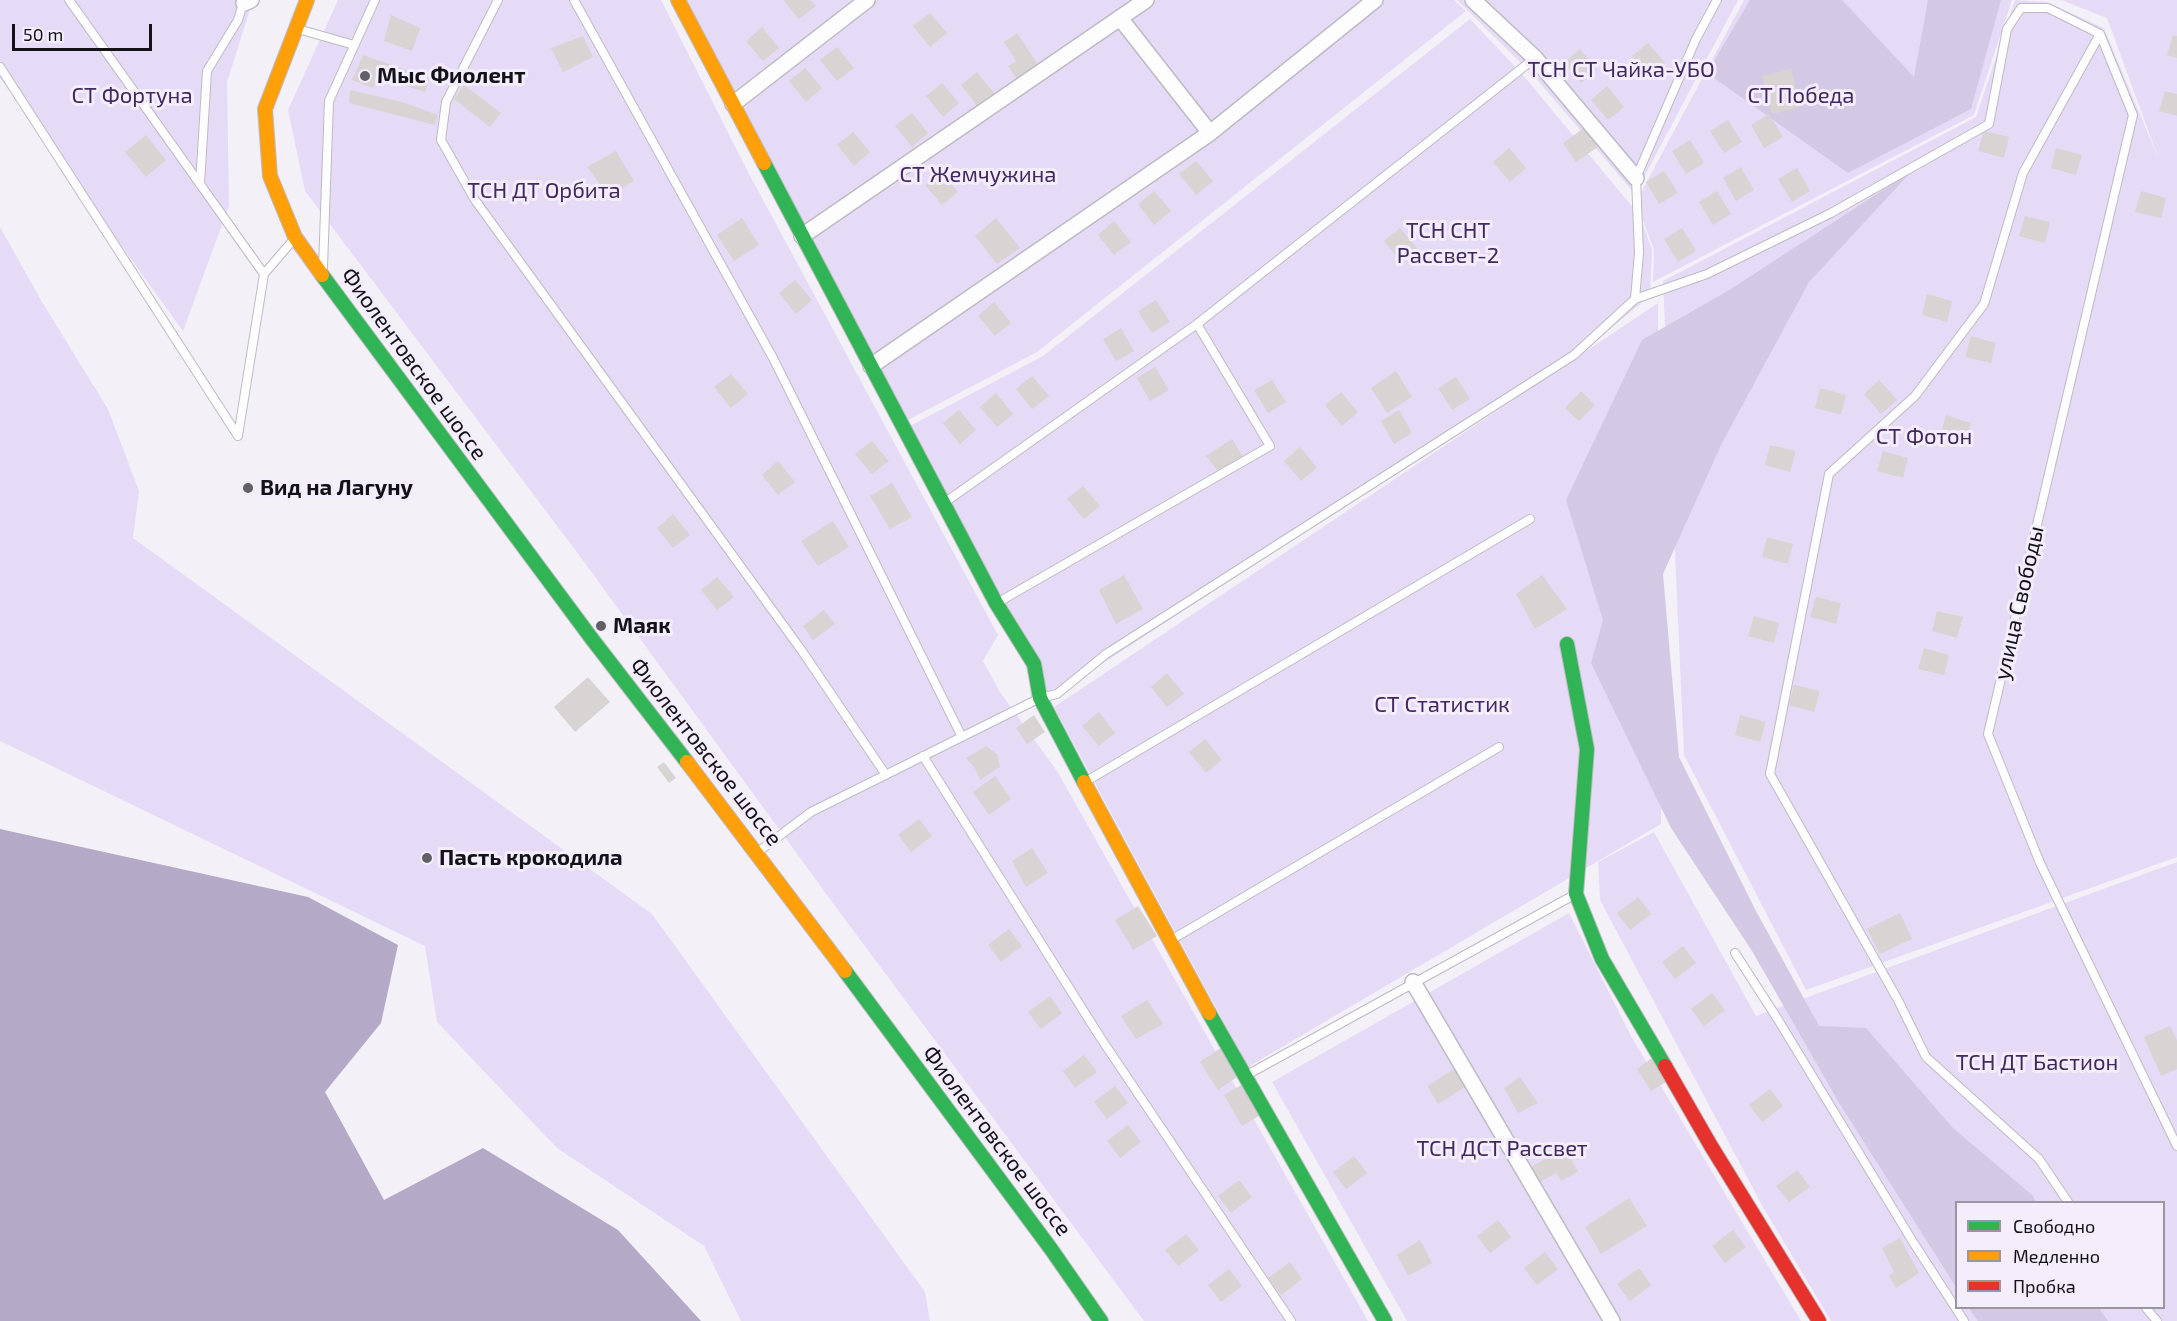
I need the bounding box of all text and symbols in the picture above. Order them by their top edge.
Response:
scale bar [15,12,154,50]
text: 50 m [23,23,63,45]
park label: ТСН СТ Чайка-УБО [1527,57,1715,83]
place label: Мыс Фиолент [377,63,525,89]
marker: Мыс Фиолент [358,69,372,83]
park label: СТ Фортуна [71,83,193,109]
park label: СТ Победа [1748,83,1854,109]
park label: СТ Жемчужина [899,162,1057,188]
park label: ТСН ДТ Орбита [467,178,621,204]
park label: ТСН СНТ Рассвет-2 [1397,218,1499,270]
street label: Фиолентовское шоссе [335,263,493,465]
park label: СТ Фотон [1876,424,1972,450]
place label: Вид на Лагуну [260,475,413,501]
marker: Вид на Лагуну [241,481,255,495]
street label: улица Свободы [1988,523,2050,683]
place label: Маяк [613,613,671,639]
marker: Маяк [594,619,608,633]
street label: Фиолентовское шоссе [624,653,788,851]
park label: СТ Статистик [1374,692,1510,718]
place label: Пасть крокодила [439,845,623,871]
marker: Пасть крокодила [420,851,434,865]
street label: Фиолентовское шоссе [917,1041,1077,1241]
park label: ТСН ДТ Бастион [1956,1050,2118,1076]
park label: ТСН ДСТ Рассвет [1417,1136,1587,1162]
legend [1955,1201,2165,1309]
text: Свободно [2013,1215,2095,1237]
text: Медленно [2013,1245,2100,1267]
text: Пробка [2013,1275,2076,1297]

